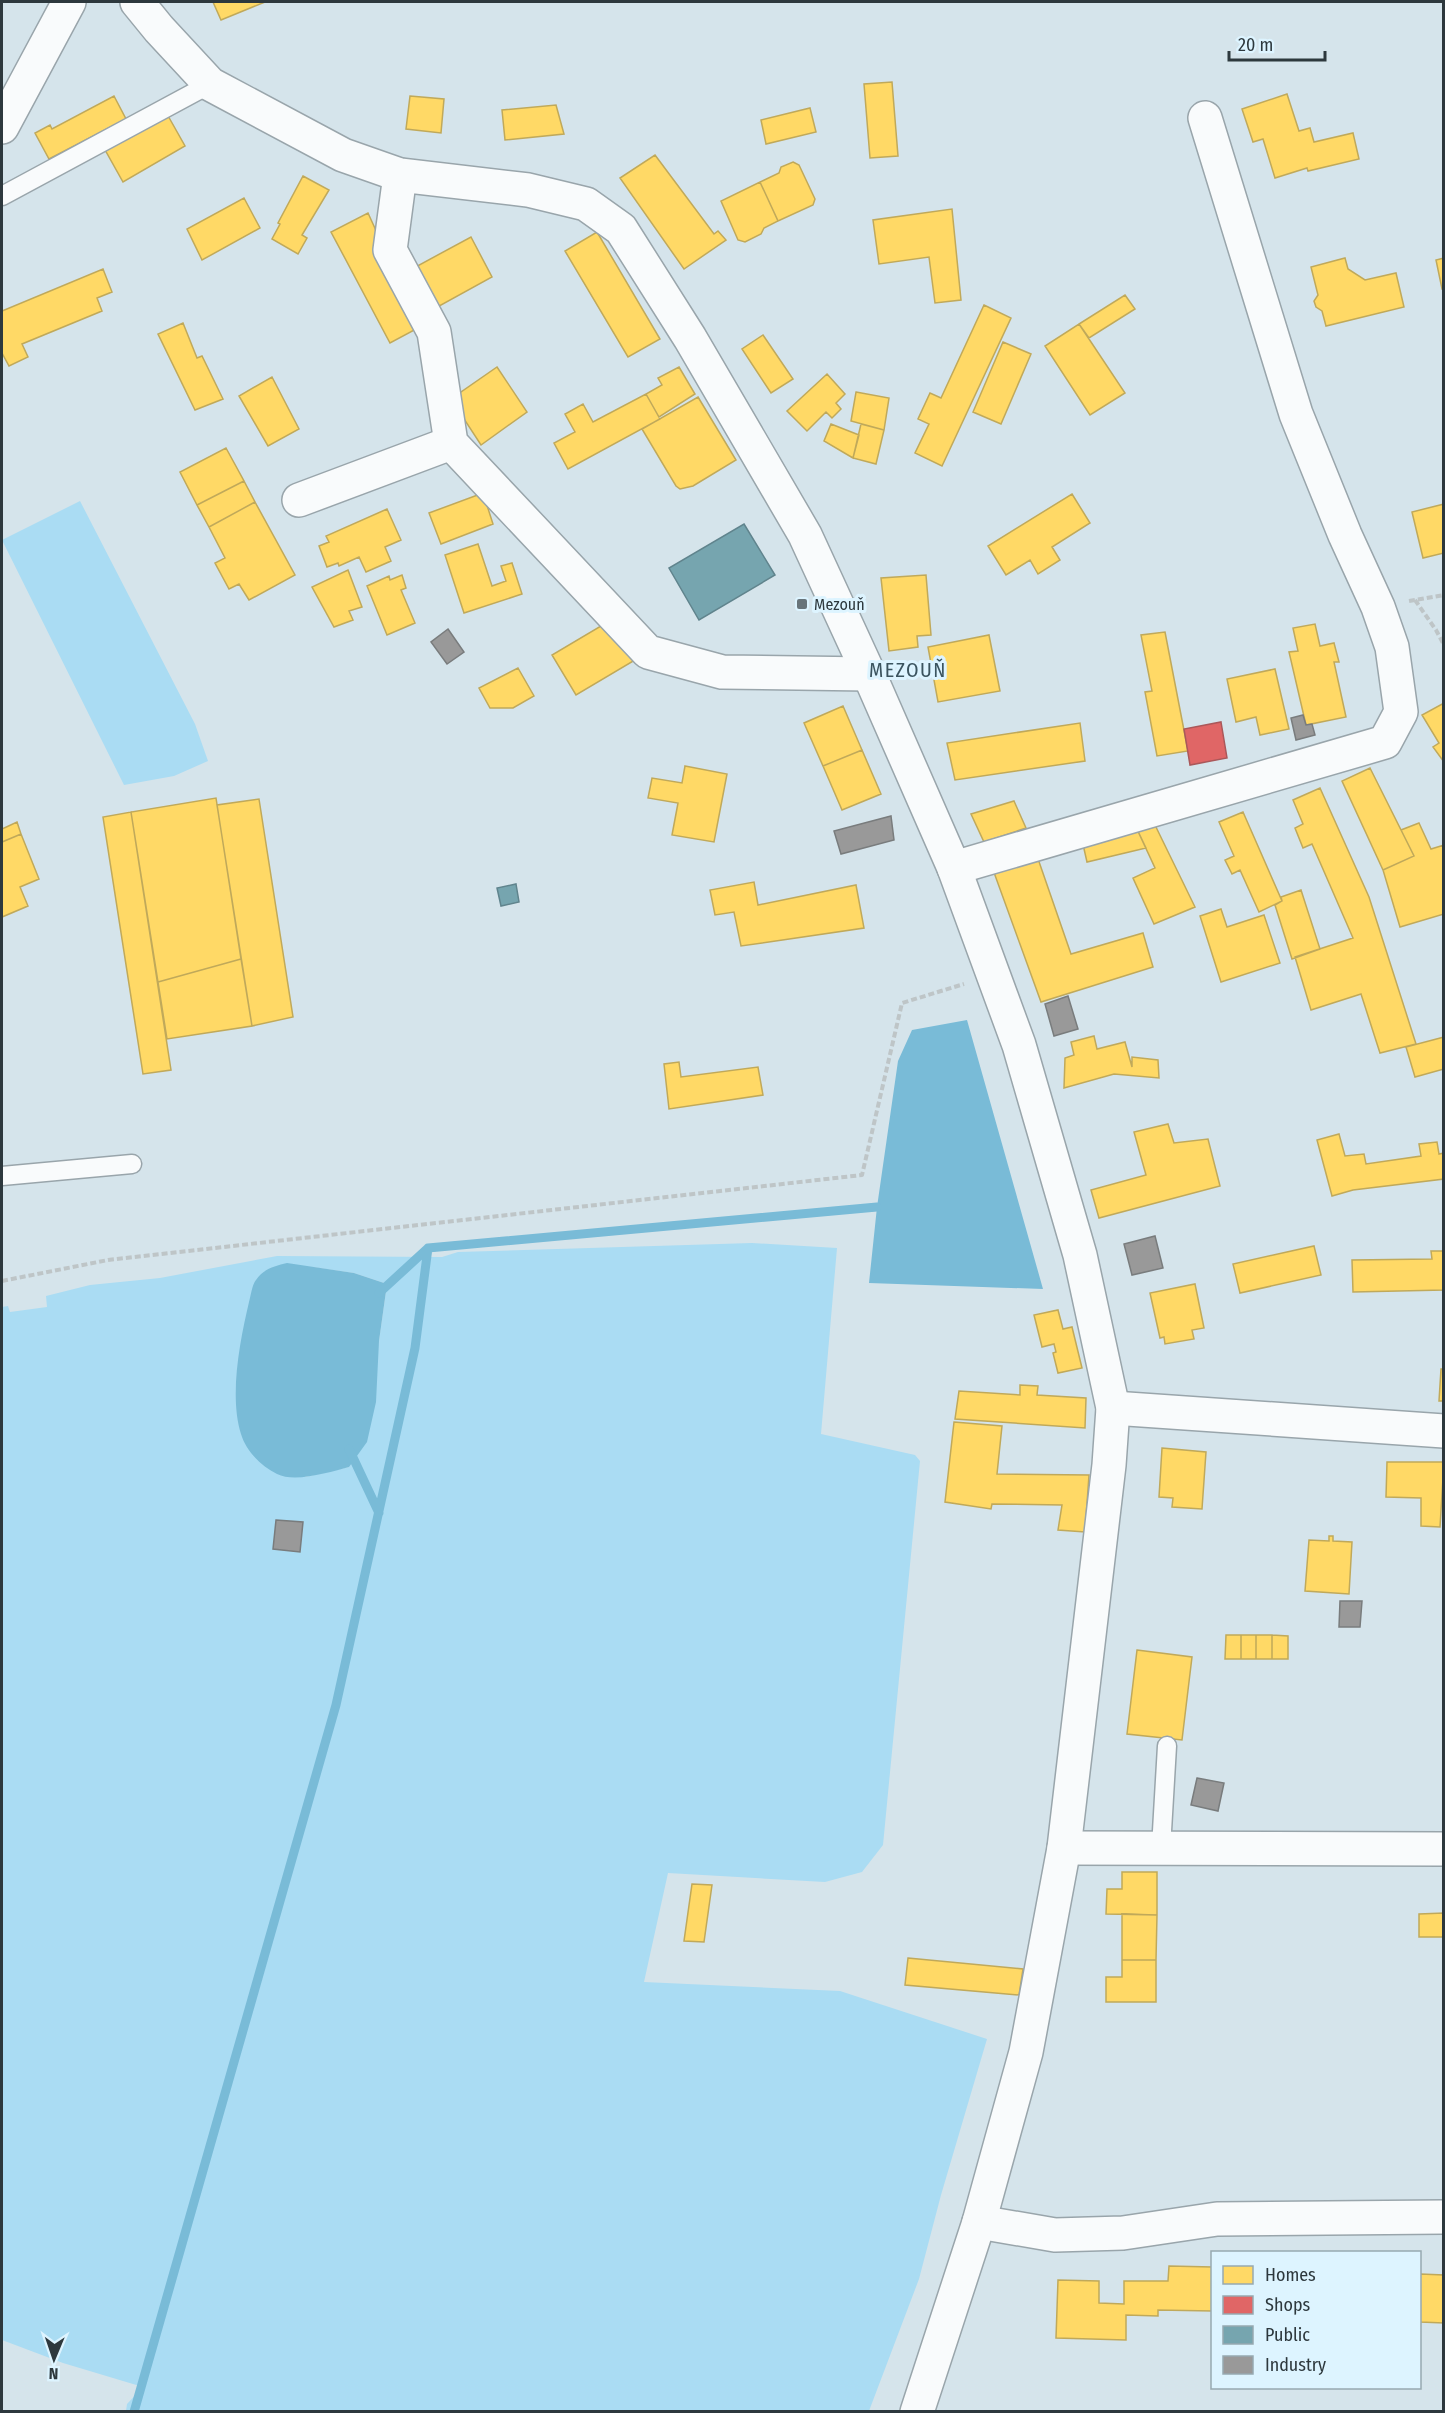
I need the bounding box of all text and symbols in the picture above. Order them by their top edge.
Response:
scale bar [1229,24,1325,62]
text: 20 m [1238,34,1273,56]
place label: Mezouň [814,595,865,614]
marker: Mezouň [795,597,809,611]
district label: MEZOUŇ [869,658,947,682]
legend [1211,2251,1421,2389]
text: Homes [1265,2264,1316,2286]
text: Shops [1265,2294,1310,2316]
text: Public [1265,2324,1310,2346]
north arrow [24,2329,84,2389]
text: Industry [1265,2354,1326,2376]
text: N [48,2364,59,2383]

